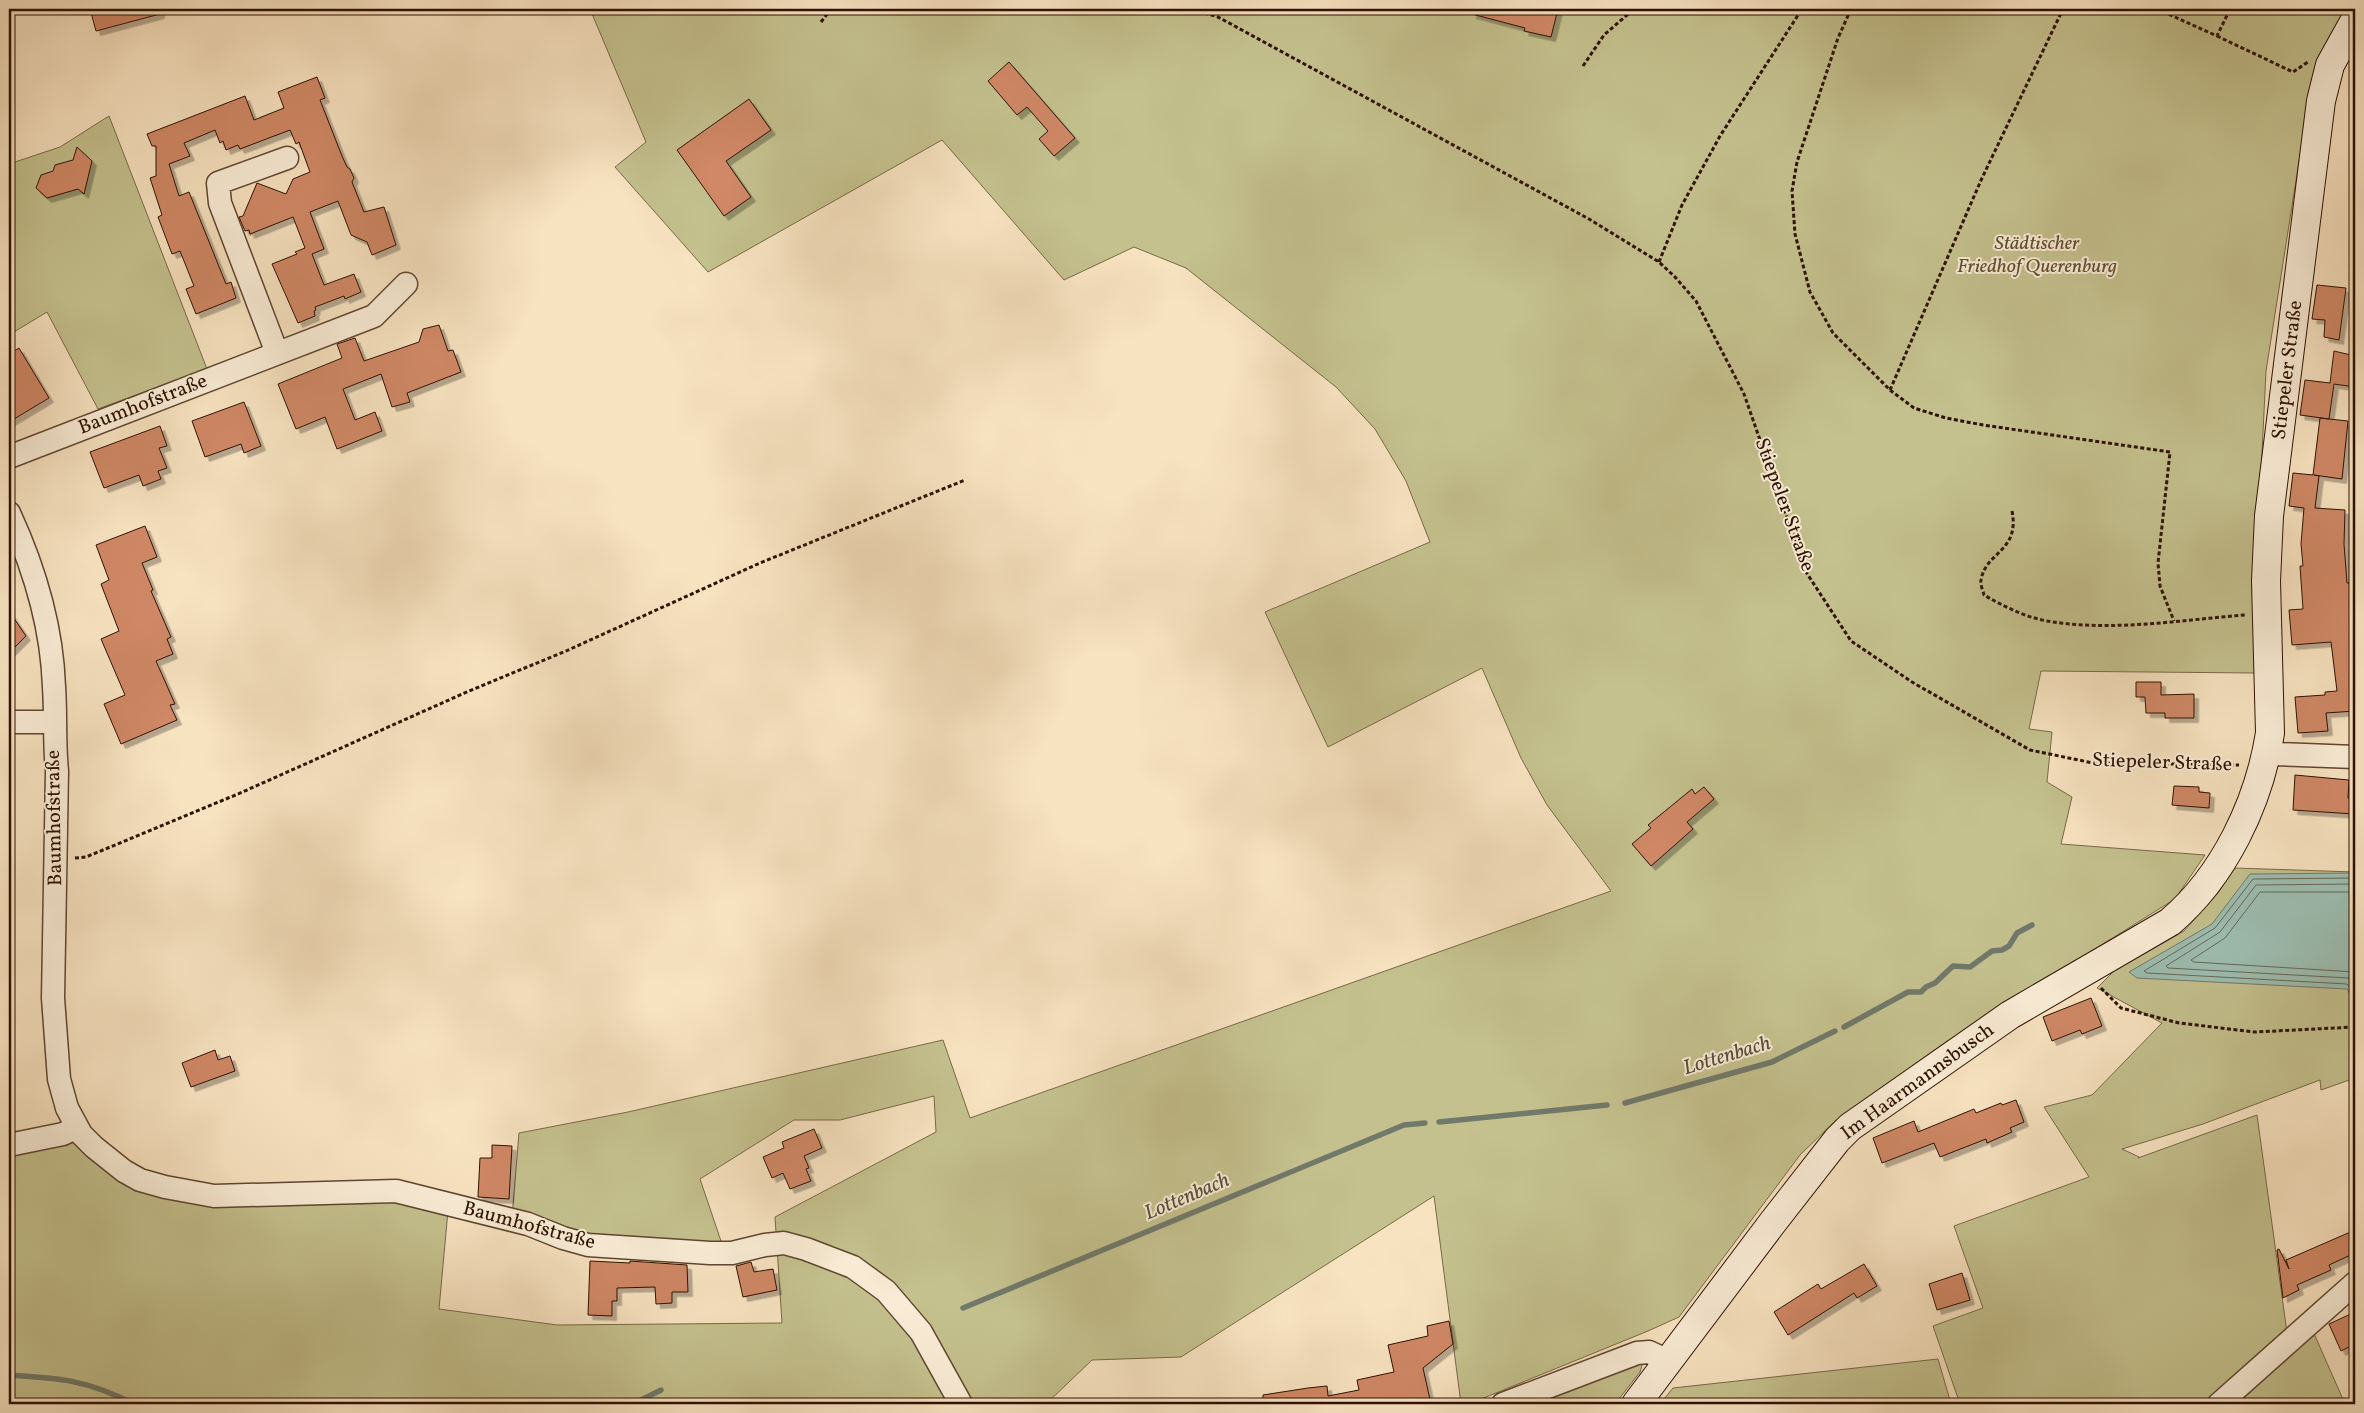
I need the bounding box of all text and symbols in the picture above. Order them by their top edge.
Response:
park label: Städtischer Friedhof Querenburg [1957,230,2117,281]
street label: Stiepeler Straße [2266,299,2310,441]
street label: Baumhofstraße [74,368,212,442]
street label: Stiepeler Straße [1747,434,1821,576]
street label: Stiepeler Straße [2091,747,2233,779]
street label: Baumhofstraße [40,750,70,886]
street label: Im Haarmannsbusch [1836,1017,2000,1147]
water label: Lottenbach [1680,1029,1774,1083]
water label: Lottenbach [1140,1166,1234,1228]
street label: Baumhofstraße [460,1195,598,1257]

